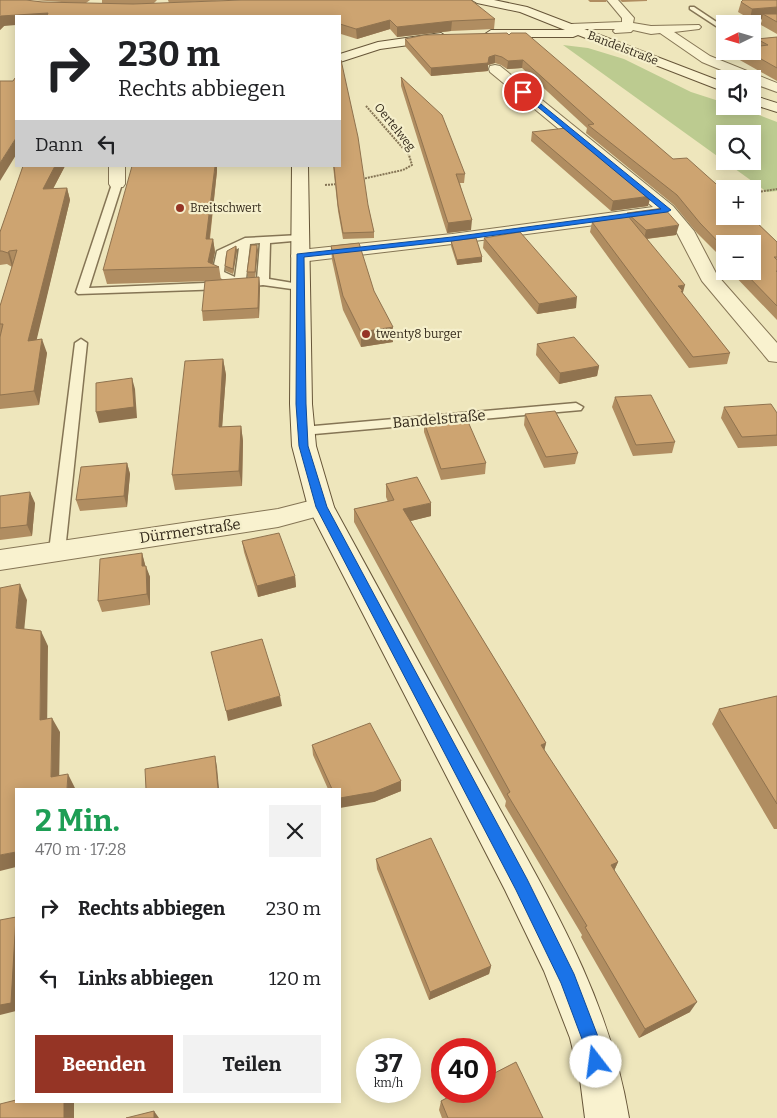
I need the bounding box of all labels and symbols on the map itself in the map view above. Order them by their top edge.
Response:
north arrow [716,15,761,60]
street label: Bandelstraße [586,28,660,68]
pin [502,71,544,113]
street label: Oertelweg [372,100,419,154]
place label: Breitschwert [190,201,262,215]
marker: Breitschwert [174,202,186,214]
place label: twenty8 burger [376,327,463,341]
marker: twenty8 burger [360,328,372,340]
street label: Bandelstraße [392,406,486,432]
street label: Dürrnerstraße [138,515,242,547]
position arrow [569,1035,621,1087]
speed limit sign: 40 [431,1038,496,1103]

